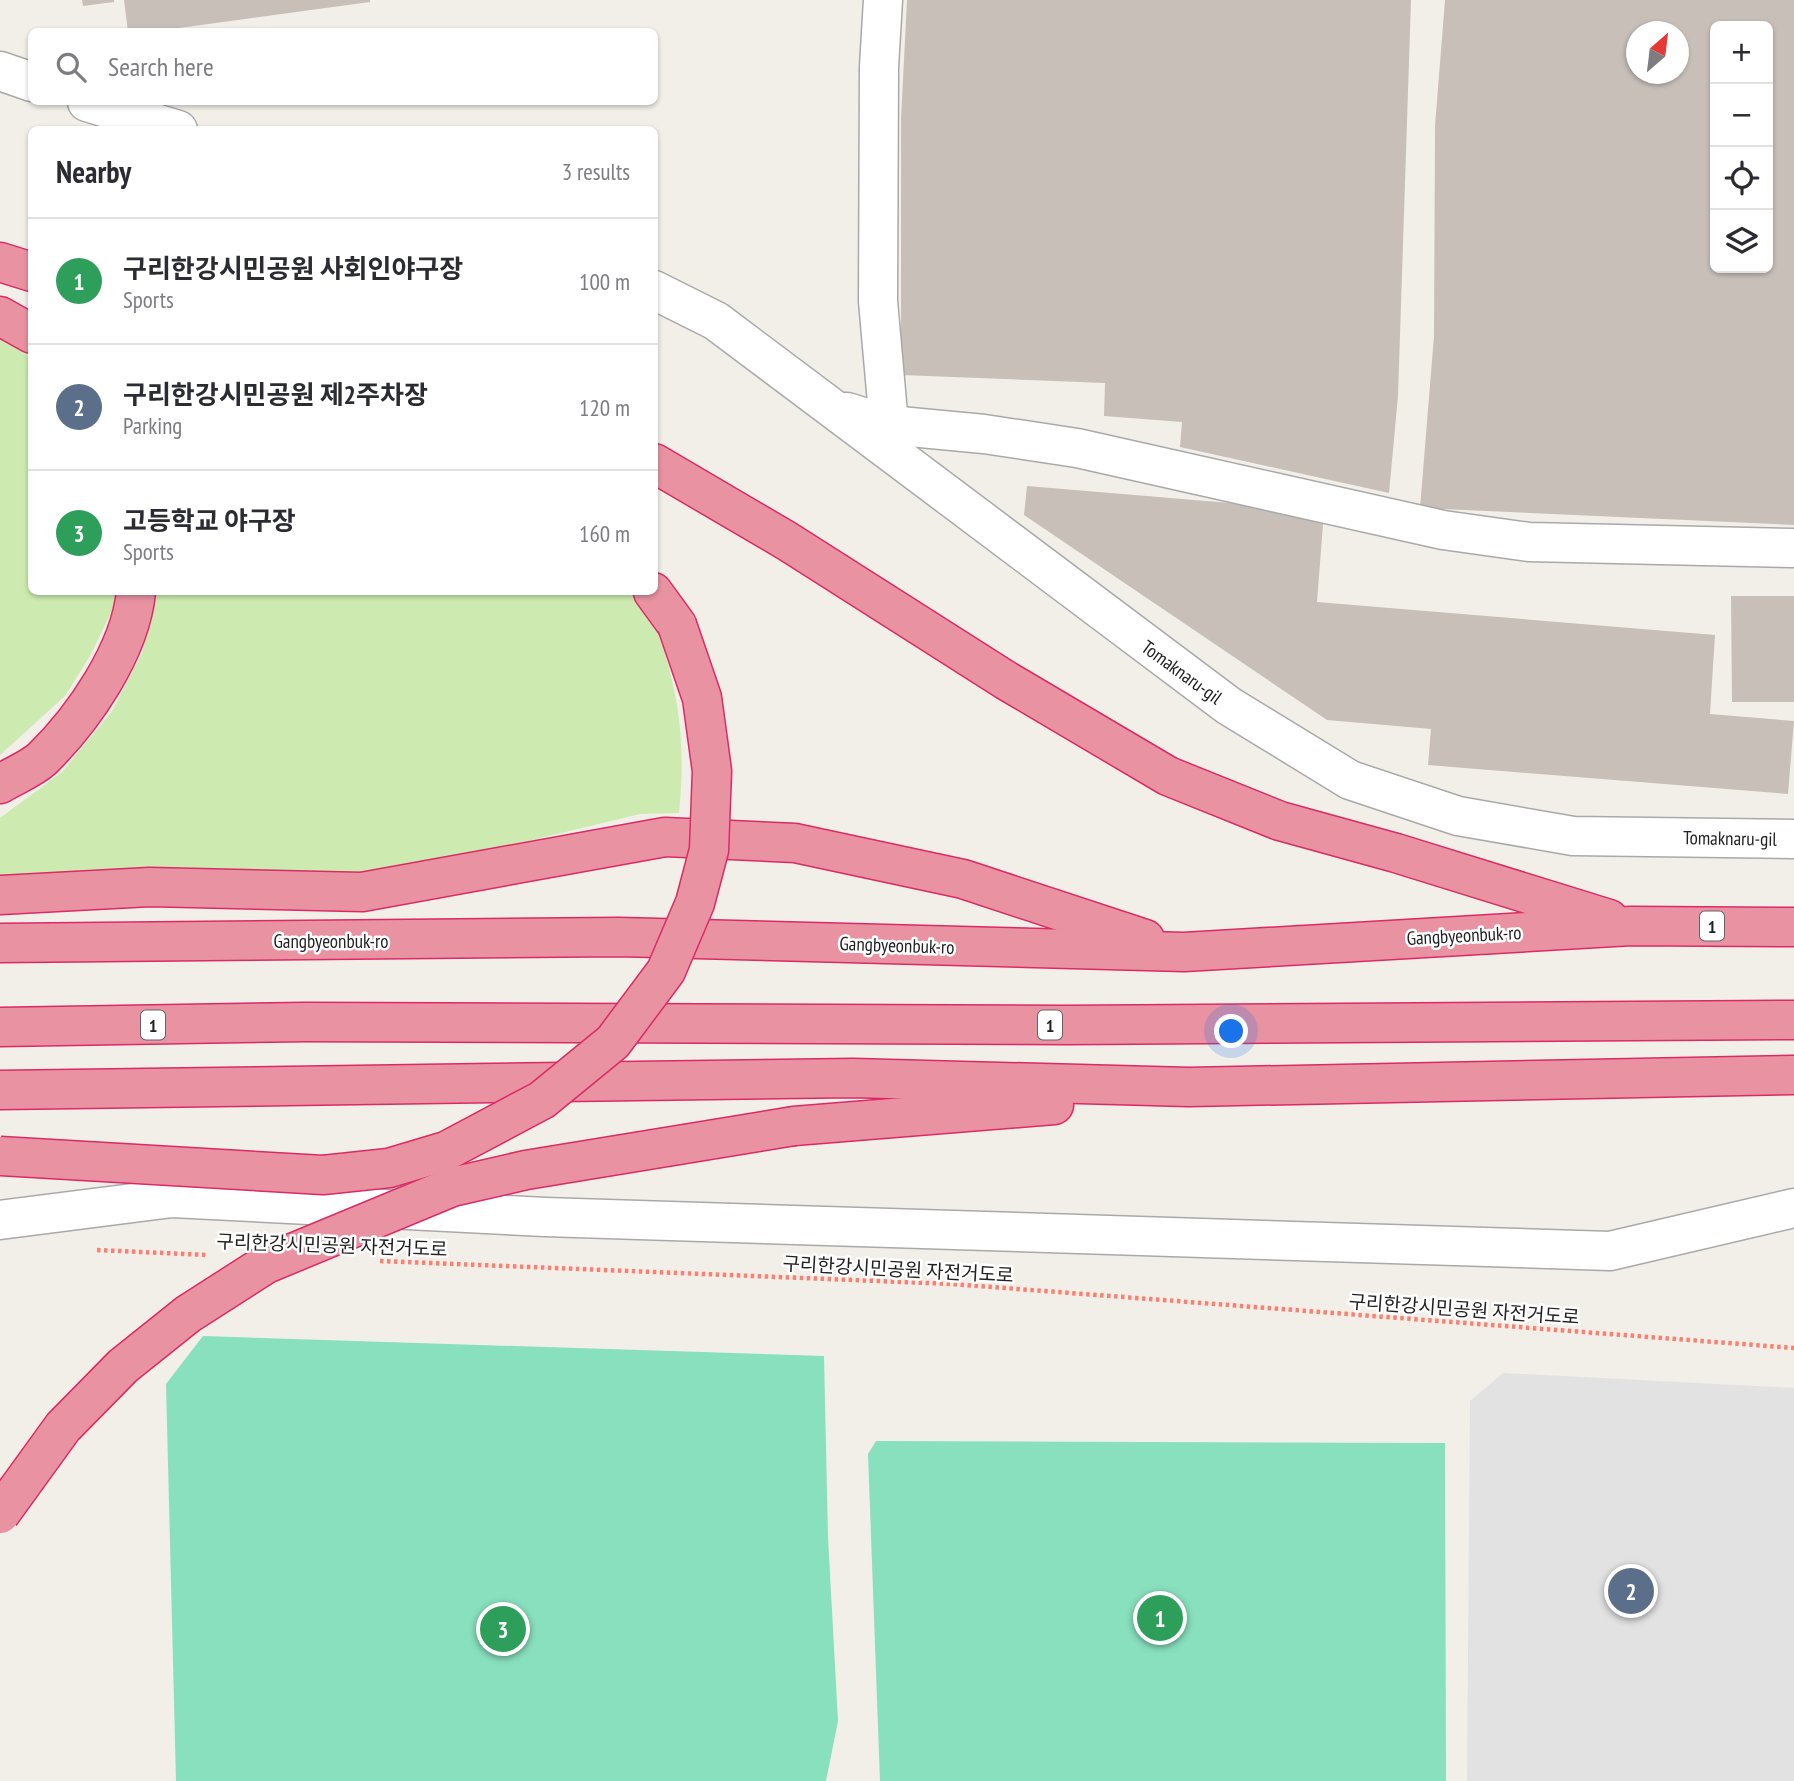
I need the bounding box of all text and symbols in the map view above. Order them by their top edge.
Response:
north arrow [1626,21,1689,84]
map controls [1710,21,1773,273]
button: + [1710,21,1773,84]
search box [28,28,658,105]
icon: search [52,48,90,86]
text: Search here [108,50,214,83]
button: − [1710,84,1773,147]
button: locate [1710,147,1773,210]
text: Nearby [56,152,131,191]
text: 3 results [562,157,630,186]
button: layers [1710,210,1773,273]
text: 구리한강시민공원 사회인야구장 [123,252,463,285]
text: 1 [74,267,85,296]
text: 100 m [579,267,630,296]
text: Sports [123,285,174,314]
text: 구리한강시민공원 제2주차장 [123,378,428,411]
text: 2 [74,393,85,422]
text: 120 m [579,393,630,422]
text: Parking [123,411,182,440]
text: 고등학교 야구장 [123,504,296,537]
text: 3 [74,519,85,548]
text: 160 m [579,519,630,548]
text: Sports [123,537,174,566]
street label: Tomaknaru-gil [1137,635,1227,710]
street label: Tomaknaru-gil [1683,825,1778,851]
road number: 1 [1700,911,1724,940]
street label: Gangbyeonbuk-ro [1406,920,1522,950]
street label: Gangbyeonbuk-ro [273,929,389,953]
street label: Gangbyeonbuk-ro [839,931,955,959]
road number: 1 [141,1010,165,1040]
road number: 1 [1038,1010,1062,1040]
your location [1214,1014,1248,1048]
street label: 구리한강시민공원 자전거도로 [216,1229,448,1261]
street label: 구리한강시민공원 자전거도로 [782,1251,1014,1287]
street label: 구리한강시민공원 자전거도로 [1348,1289,1580,1329]
pin: 2 [1608,1565,1654,1617]
pin: 1 [1137,1592,1183,1644]
pin: 3 [480,1603,526,1655]

